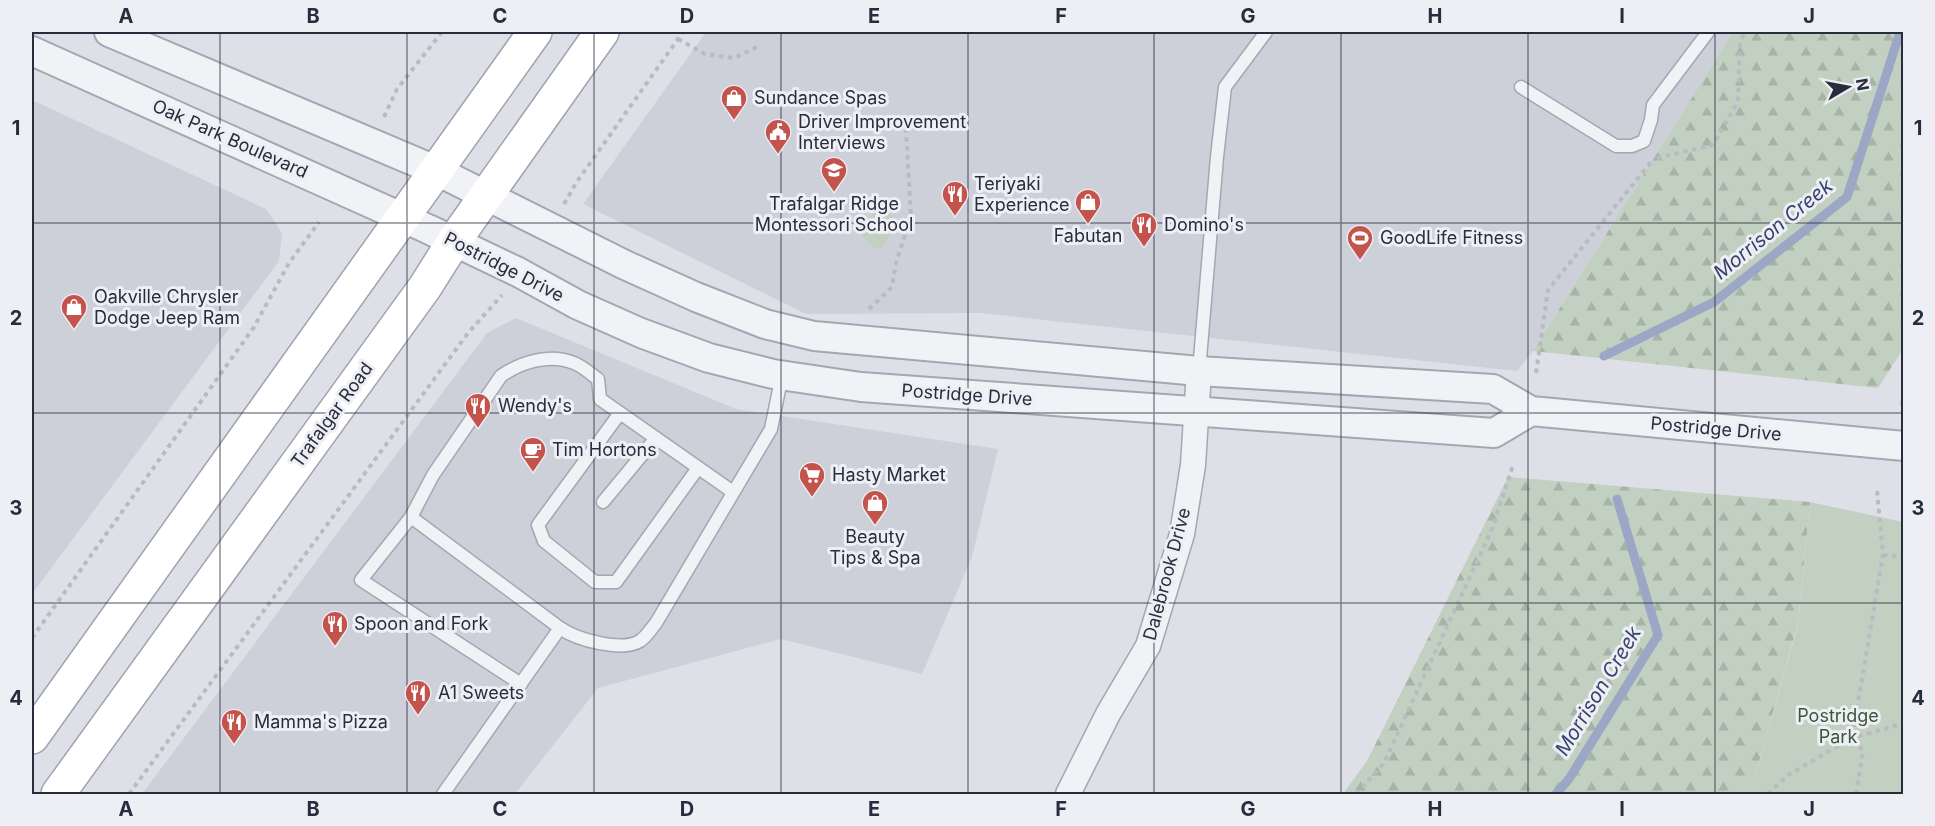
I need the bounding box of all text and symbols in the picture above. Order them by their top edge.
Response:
text: A [119,4,134,28]
text: B [306,4,320,28]
text: C [493,4,507,28]
text: D [680,4,694,28]
text: E [868,4,880,28]
text: F [1055,4,1067,28]
text: G [1240,4,1256,28]
text: H [1428,4,1442,28]
text: I [1619,4,1625,28]
text: J [1803,4,1815,28]
north arrow [1818,57,1878,117]
text: N [1852,77,1874,92]
shop icon: Sundance Spas [719,83,749,121]
place label: Sundance Spas [754,87,887,108]
street label: Oak Park Boulevard [149,95,311,182]
place label: Driver Improvement Interviews [798,111,966,153]
text: 1 [12,116,20,140]
text: 1 [1914,116,1922,140]
public building icon: Driver Improvement Interviews [763,117,793,155]
school or university icon: Trafalgar Ridge Montessori School [819,155,849,193]
place label: Teriyaki Experience [974,173,1069,215]
water label: Morrison Creek [1709,173,1838,284]
restaurant icon: Teriyaki Experience [940,179,970,217]
shop icon: Fabutan [1073,187,1103,225]
place label: Trafalgar Ridge Montessori School [755,193,913,235]
restaurant icon: Domino's [1129,210,1159,248]
place label: Domino's [1164,214,1244,235]
sports icon: GoodLife Fitness [1345,223,1375,261]
place label: Fabutan [1054,225,1122,246]
street label: Postridge Drive [441,227,567,306]
place label: GoodLife Fitness [1380,227,1523,248]
place label: Oakville Chrysler Dodge Jeep Ram [94,286,240,328]
shop icon: Oakville Chrysler Dodge Jeep Ram [59,292,89,330]
text: 2 [10,306,22,330]
text: 2 [1912,306,1924,330]
street label: Trafalgar Road [286,358,377,471]
street label: Postridge Drive [901,379,1033,410]
restaurant icon: Wendy's [463,391,493,429]
place label: Wendy's [498,395,572,416]
street label: Postridge Drive [1650,412,1782,445]
cafe icon: Tim Hortons [518,435,548,473]
place label: Tim Hortons [552,439,657,460]
supermarket icon: Hasty Market [797,460,827,498]
place label: Hasty Market [832,464,946,485]
shop icon: Beauty Tips & Spa [860,488,890,526]
text: 3 [10,496,22,520]
text: 3 [1912,496,1924,520]
street label: Dalebrook Drive [1139,505,1194,643]
place label: Beauty Tips & Spa [829,526,921,568]
restaurant icon: Spoon and Fork [320,609,350,647]
place label: Spoon and Fork [354,613,488,634]
water label: Morrison Creek [1550,621,1647,760]
restaurant icon: A1 Sweets [403,678,433,716]
place label: A1 Sweets [438,682,524,703]
text: 4 [9,686,23,710]
text: 4 [1911,686,1925,710]
park label: Postridge Park [1797,705,1879,747]
restaurant icon: Mamma's Pizza [219,707,249,745]
place label: Mamma's Pizza [254,711,388,732]
text: A [119,797,134,821]
text: B [306,797,320,821]
text: C [493,797,507,821]
text: D [680,797,694,821]
text: E [868,797,880,821]
text: F [1055,797,1067,821]
text: G [1240,797,1256,821]
text: H [1428,797,1442,821]
text: I [1619,797,1625,821]
text: J [1803,797,1815,821]

